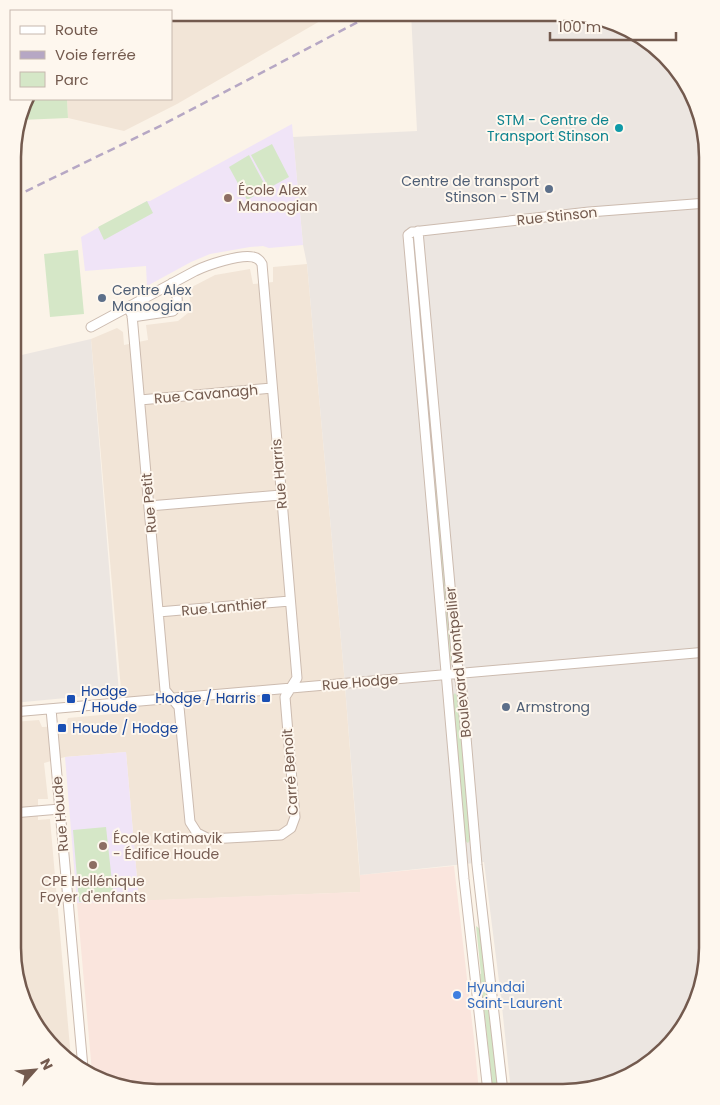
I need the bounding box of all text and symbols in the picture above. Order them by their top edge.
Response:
legend [10,10,172,100]
scale bar [550,10,676,42]
text: 100 m [558,16,601,37]
text: Route [55,19,98,40]
text: Voie ferrée [55,44,136,65]
text: Parc [55,69,89,90]
place label: STM - Centre de Transport Stinson [487,110,609,146]
marker: STM - Centre de Transport Stinson [613,122,625,134]
place label: Centre de transport Stinson - STM [401,171,539,207]
place label: École Alex Manoogian [238,180,318,216]
marker: Centre de transport Stinson - STM [543,183,555,195]
marker: École Alex Manoogian [222,192,234,204]
street label: Rue Stinson [516,202,598,230]
place label: Centre Alex Manoogian [112,280,192,316]
marker: Centre Alex Manoogian [96,292,108,304]
street label: Rue Cavanagh [153,379,259,409]
street label: Rue Harris [266,438,292,510]
street label: Rue Petit [136,472,162,534]
street label: Boulevard Montpellier [440,585,476,739]
street label: Rue Lanthier [180,593,268,621]
street label: Rue Hodge [321,669,399,695]
place label: Hodge / Houde [81,681,137,717]
place label: Hodge / Harris [155,688,256,708]
marker: Hodge / Harris [260,692,272,704]
marker: Hodge / Houde [65,693,77,705]
place label: Armstrong [516,697,590,717]
marker: Armstrong [500,701,512,713]
place label: Houde / Hodge [72,718,178,738]
marker: Houde / Hodge [56,722,68,734]
street label: Carré Benoit [277,728,303,816]
street label: Rue Houde [47,775,73,853]
place label: École Katimavik - Édifice Houde [113,828,223,864]
marker: École Katimavik - Édifice Houde [97,840,109,852]
marker: CPE Hellénique Foyer d'enfants [87,859,99,871]
place label: CPE Hellénique Foyer d'enfants [40,871,146,907]
place label: Hyundai Saint-Laurent [467,977,562,1013]
marker: Hyundai Saint-Laurent [451,989,463,1001]
north arrow [10,1045,60,1095]
text: N [35,1055,58,1073]

